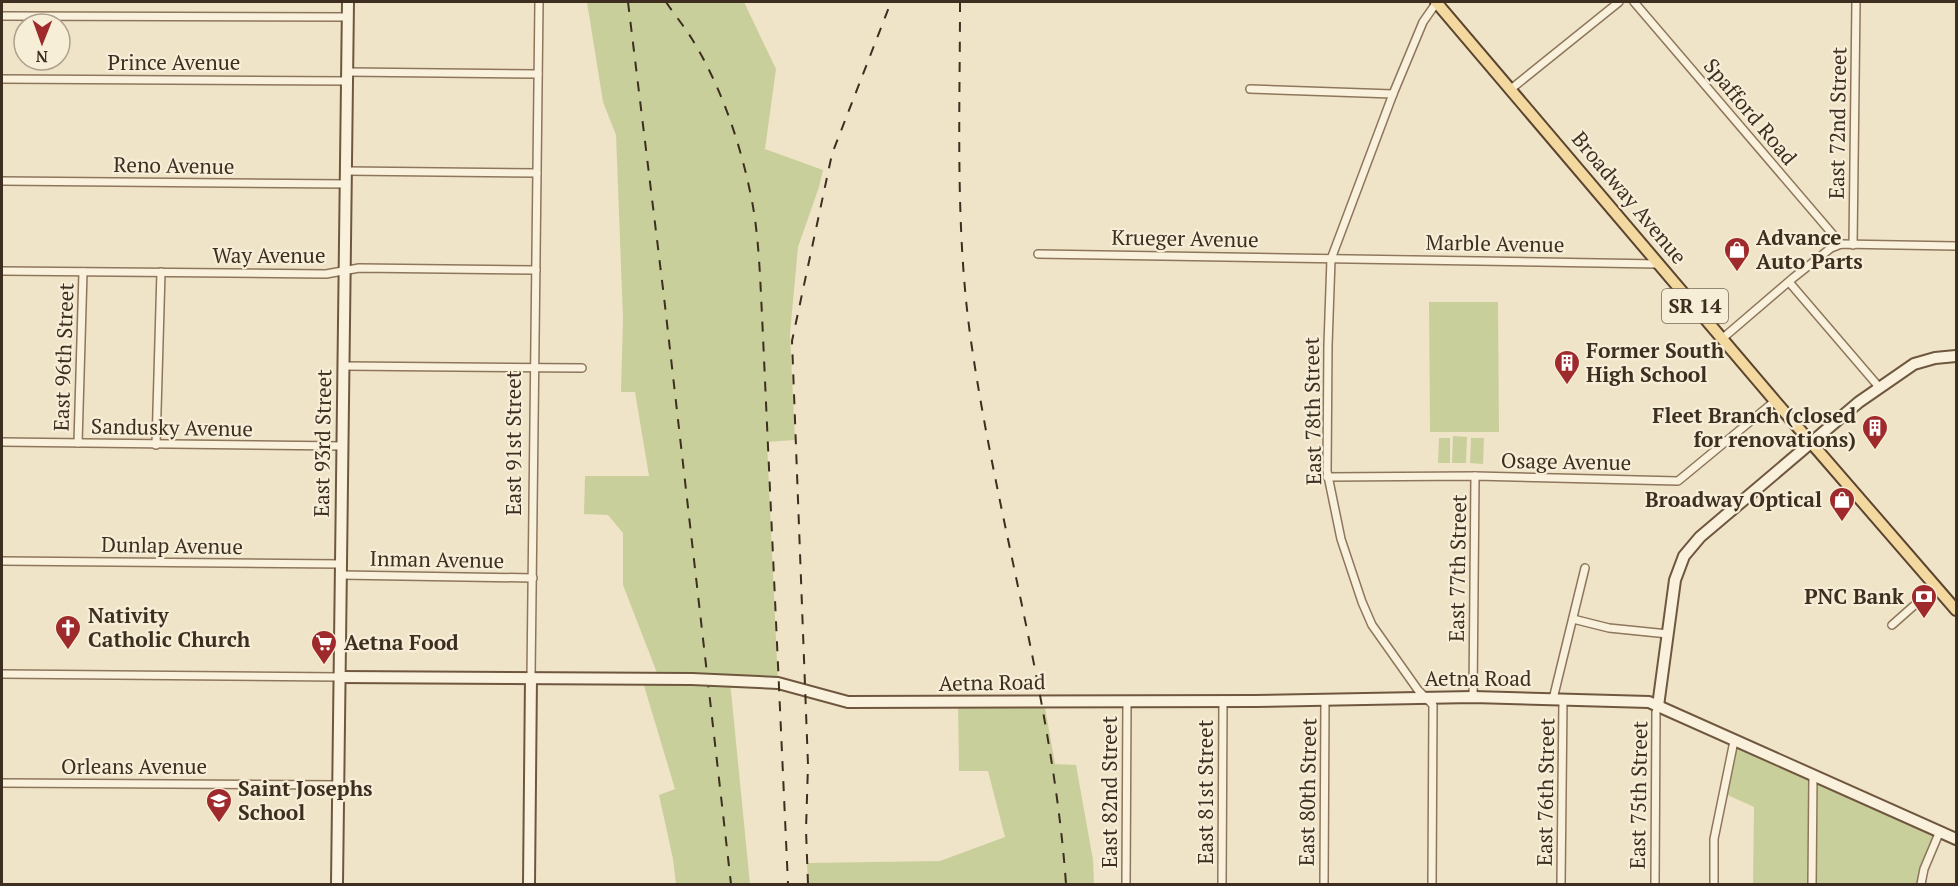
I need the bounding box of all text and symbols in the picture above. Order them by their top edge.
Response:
north arrow [12,12,72,72]
text: N [35,46,48,68]
street label: East 72nd Street [1822,46,1852,199]
street label: Prince Avenue [108,48,240,76]
street label: Spafford Road [1698,52,1804,171]
street label: Broadway Avenue [1566,125,1693,269]
street label: Reno Avenue [113,150,235,180]
street label: Krueger Avenue [1111,223,1259,253]
place label: Advance Auto Parts [1756,223,1863,275]
street label: Marble Avenue [1425,228,1565,258]
shop icon: Advance Auto Parts [1722,235,1752,273]
street label: Way Avenue [213,241,325,269]
street label: East 96th Street [46,282,80,432]
road number: SR 14 [1662,289,1728,323]
street label: East 78th Street [1297,336,1327,485]
place label: Former South High School [1586,336,1725,388]
building icon: Former South High School [1552,348,1582,386]
street label: East 93rd Street [307,369,337,517]
street label: East 91st Street [499,370,527,516]
place label: Fleet Branch (closed for renovations) [1652,401,1856,453]
street label: Sandusky Avenue [91,412,253,442]
building icon: Fleet Branch (closed for renovations) [1860,413,1890,451]
street label: Osage Avenue [1501,446,1631,476]
place label: Broadway Optical [1645,485,1822,513]
shop icon: Broadway Optical [1827,485,1857,523]
street label: East 77th Street [1442,494,1472,642]
street label: Dunlap Avenue [101,530,243,560]
street label: Inman Avenue [370,544,505,574]
place label: PNC Bank [1804,582,1905,610]
bank icon: PNC Bank [1909,582,1939,620]
place label: Nativity Catholic Church [88,601,251,653]
church icon: Nativity Catholic Church [53,613,83,651]
supermarket icon: Aetna Food [309,628,339,666]
place label: Aetna Food [344,628,459,656]
street label: Aetna Road [1425,664,1532,692]
street label: Aetna Road [938,667,1046,697]
street label: East 82nd Street [1095,716,1123,868]
street label: East 80th Street [1292,717,1322,866]
street label: East 76th Street [1530,717,1560,866]
street label: East 81st Street [1191,719,1219,865]
street label: East 75th Street [1623,720,1653,869]
street label: Orleans Avenue [61,752,207,780]
place label: Saint Josephs School [238,774,373,826]
school or university icon: Saint Josephs School [204,786,234,824]

